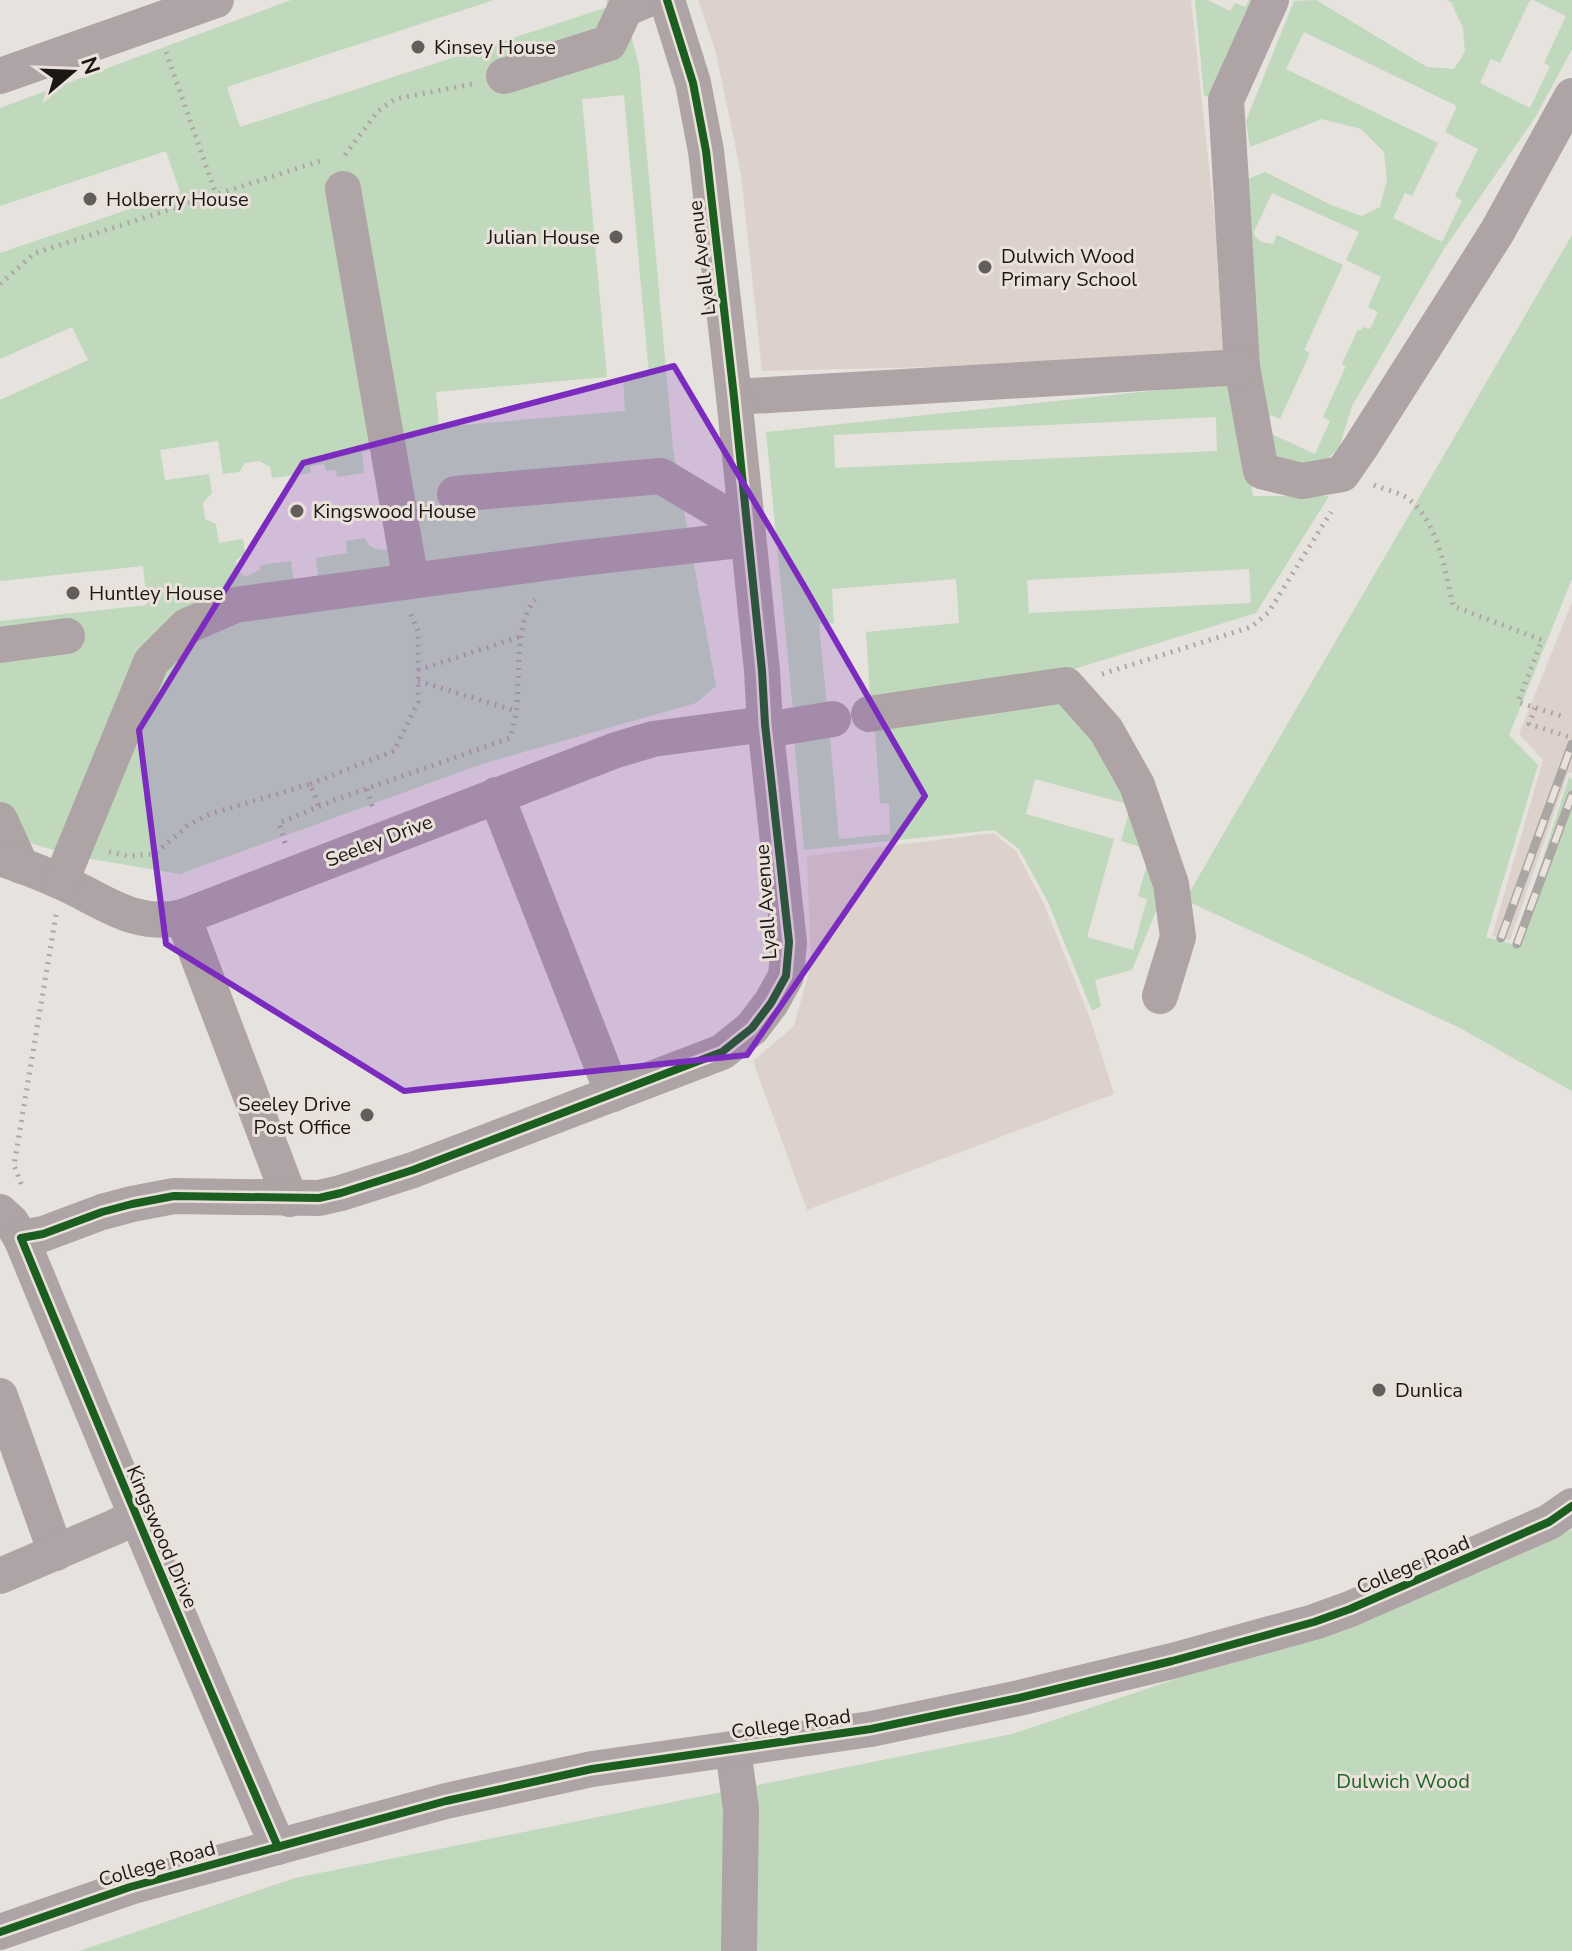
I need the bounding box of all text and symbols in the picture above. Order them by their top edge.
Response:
north arrow [32,32,112,112]
place label: Kinsey House [434,34,556,61]
marker: Kinsey House [409,38,427,56]
text: N [73,53,107,78]
place label: Holberry House [106,186,249,213]
marker: Holberry House [81,190,99,208]
street label: Lyall Avenue [682,199,722,317]
place label: Julian House [486,224,600,251]
marker: Julian House [607,228,625,246]
place label: Dulwich Wood Primary School [1001,243,1137,293]
marker: Dulwich Wood Primary School [976,258,994,276]
place label: Kingswood House [313,498,476,525]
marker: Kingswood House [288,502,306,520]
place label: Huntley House [89,580,223,607]
marker: Huntley House [64,584,82,602]
street label: Seeley Drive [322,808,436,874]
street label: Lyall Avenue [748,843,784,961]
place label: Seeley Drive Post Office [238,1091,351,1141]
marker: Seeley Drive Post Office [358,1106,376,1124]
place label: Dunlica [1395,1377,1463,1404]
marker: Dunlica [1370,1381,1388,1399]
street label: Kingswood Drive [120,1461,204,1613]
street label: College Road [1352,1529,1474,1601]
street label: College Road [730,1702,852,1746]
park label: Dulwich Wood [1336,1768,1470,1795]
street label: College Road [95,1834,219,1894]

